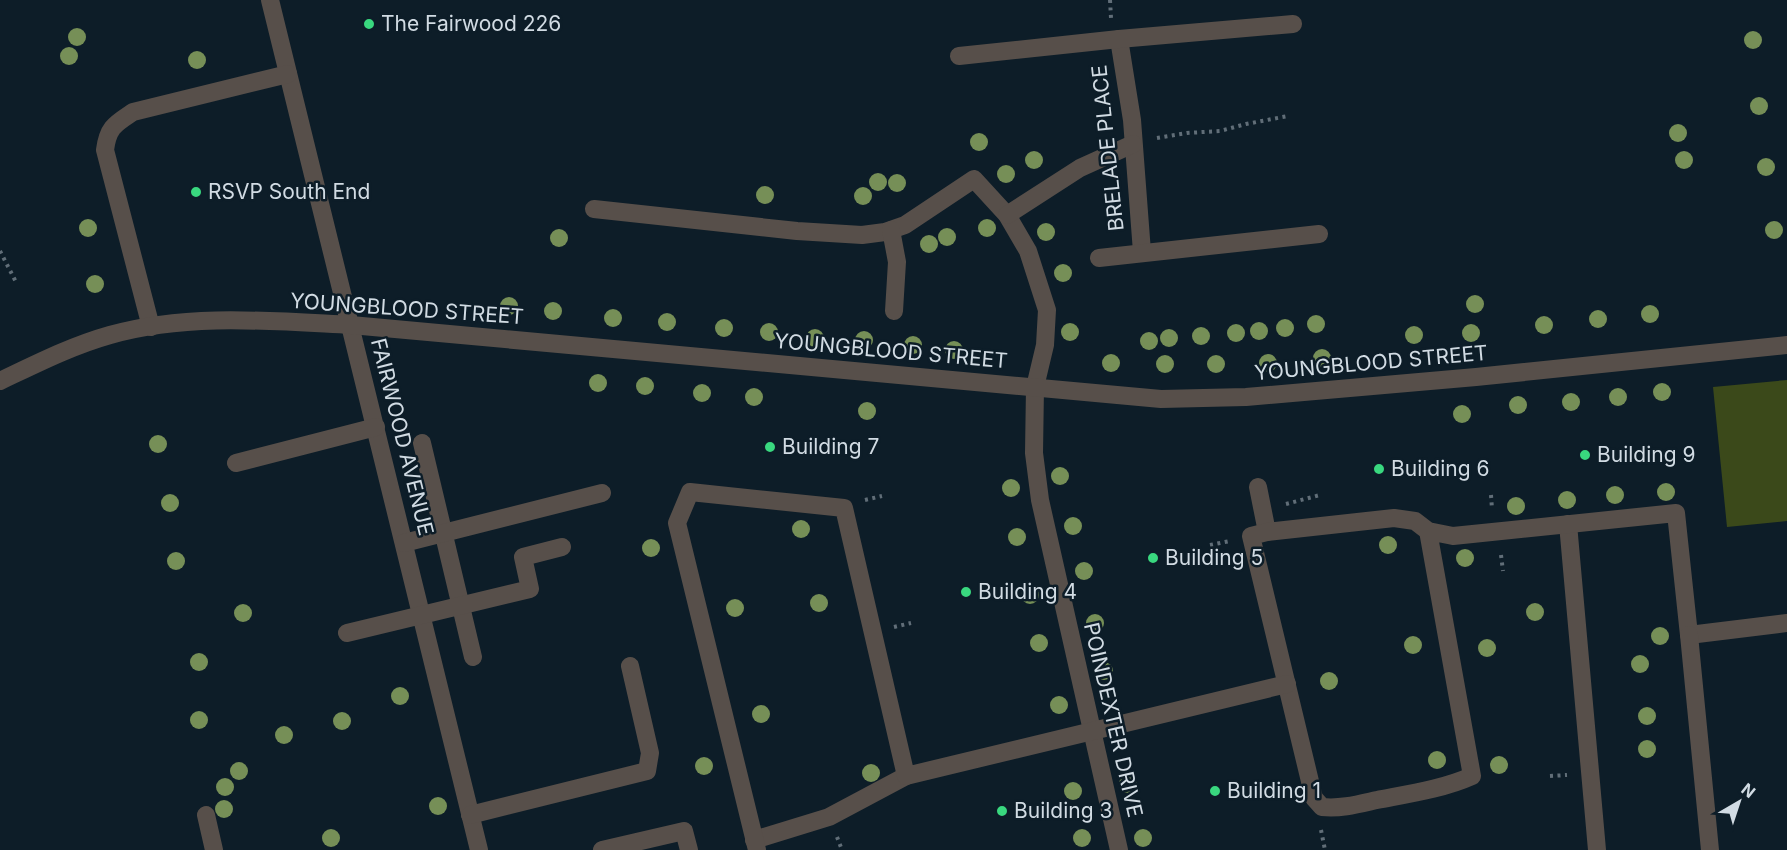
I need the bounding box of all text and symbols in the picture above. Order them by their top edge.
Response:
place label: The Fairwood 226 [381,11,561,36]
marker: The Fairwood 226 [362,17,376,31]
street label: BRELADE PLACE [1086,64,1129,232]
place label: RSVP South End [208,179,370,204]
marker: RSVP South End [189,185,203,199]
street label: YOUNGBLOOD STREET [289,288,525,329]
street label: YOUNGBLOOD STREET [773,328,1009,373]
street label: FAIRWOOD AVENUE [366,336,439,538]
street label: YOUNGBLOOD STREET [1253,340,1489,385]
place label: Building 7 [782,434,879,459]
marker: Building 7 [763,440,777,454]
place label: Building 9 [1597,442,1696,467]
marker: Building 9 [1578,448,1592,462]
place label: Building 6 [1391,456,1490,481]
marker: Building 6 [1372,462,1386,476]
place label: Building 5 [1165,545,1263,570]
marker: Building 5 [1146,551,1160,565]
place label: Building 4 [978,579,1077,604]
marker: Building 4 [959,585,973,599]
street label: POINDEXTER DRIVE [1079,620,1148,820]
north arrow [1709,772,1769,832]
place label: Building 1 [1227,778,1321,803]
text: N [1737,779,1759,802]
marker: Building 1 [1208,784,1222,798]
place label: Building 3 [1014,798,1112,823]
marker: Building 3 [995,804,1009,818]

